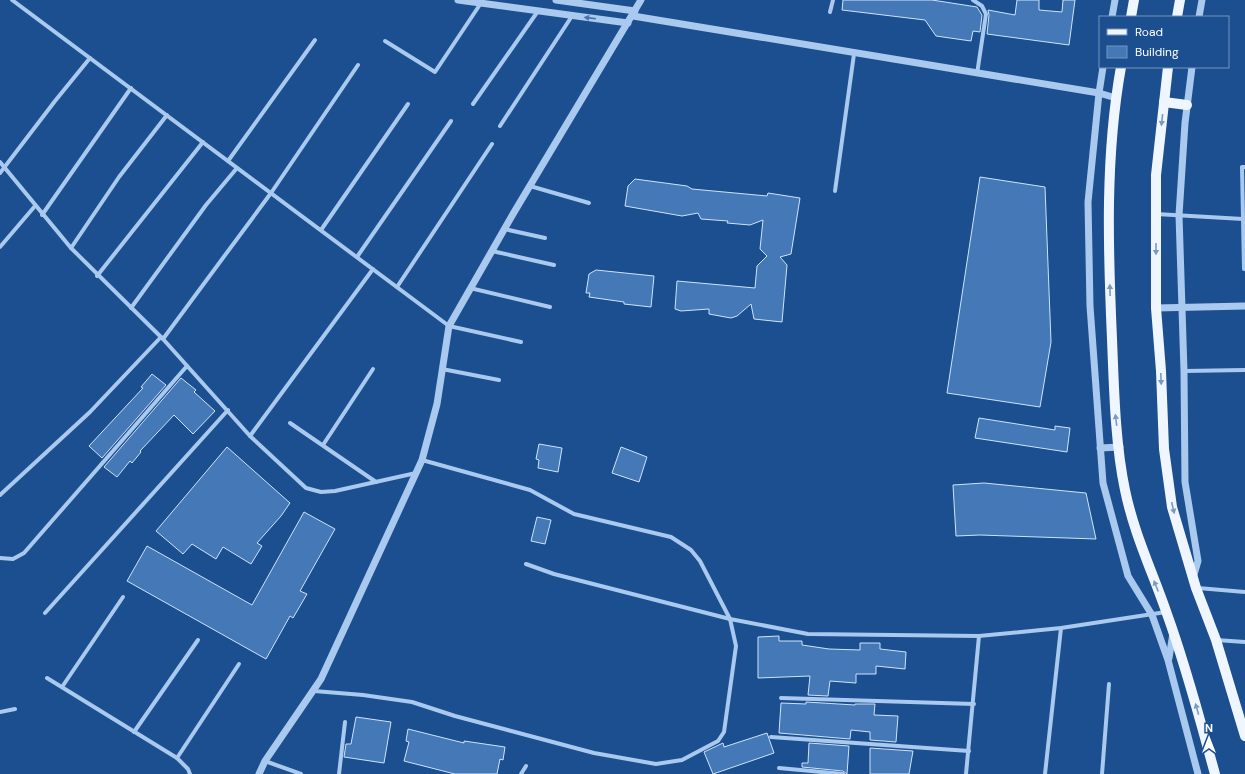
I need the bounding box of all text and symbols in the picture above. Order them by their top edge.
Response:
one-way arrow [584,15,596,21]
legend [1099,16,1229,68]
text: Road [1135,24,1163,40]
text: Building [1135,44,1179,60]
one-way arrow [1159,114,1165,126]
one-way arrow [1153,243,1159,256]
one-way arrow [1107,283,1113,296]
one-way arrow [1158,373,1165,385]
one-way arrow [1113,414,1119,426]
one-way arrow [1170,502,1176,514]
one-way arrow [1153,580,1159,592]
one-way arrow [1194,703,1200,715]
north arrow [1189,718,1229,758]
text: N [1205,721,1213,735]

